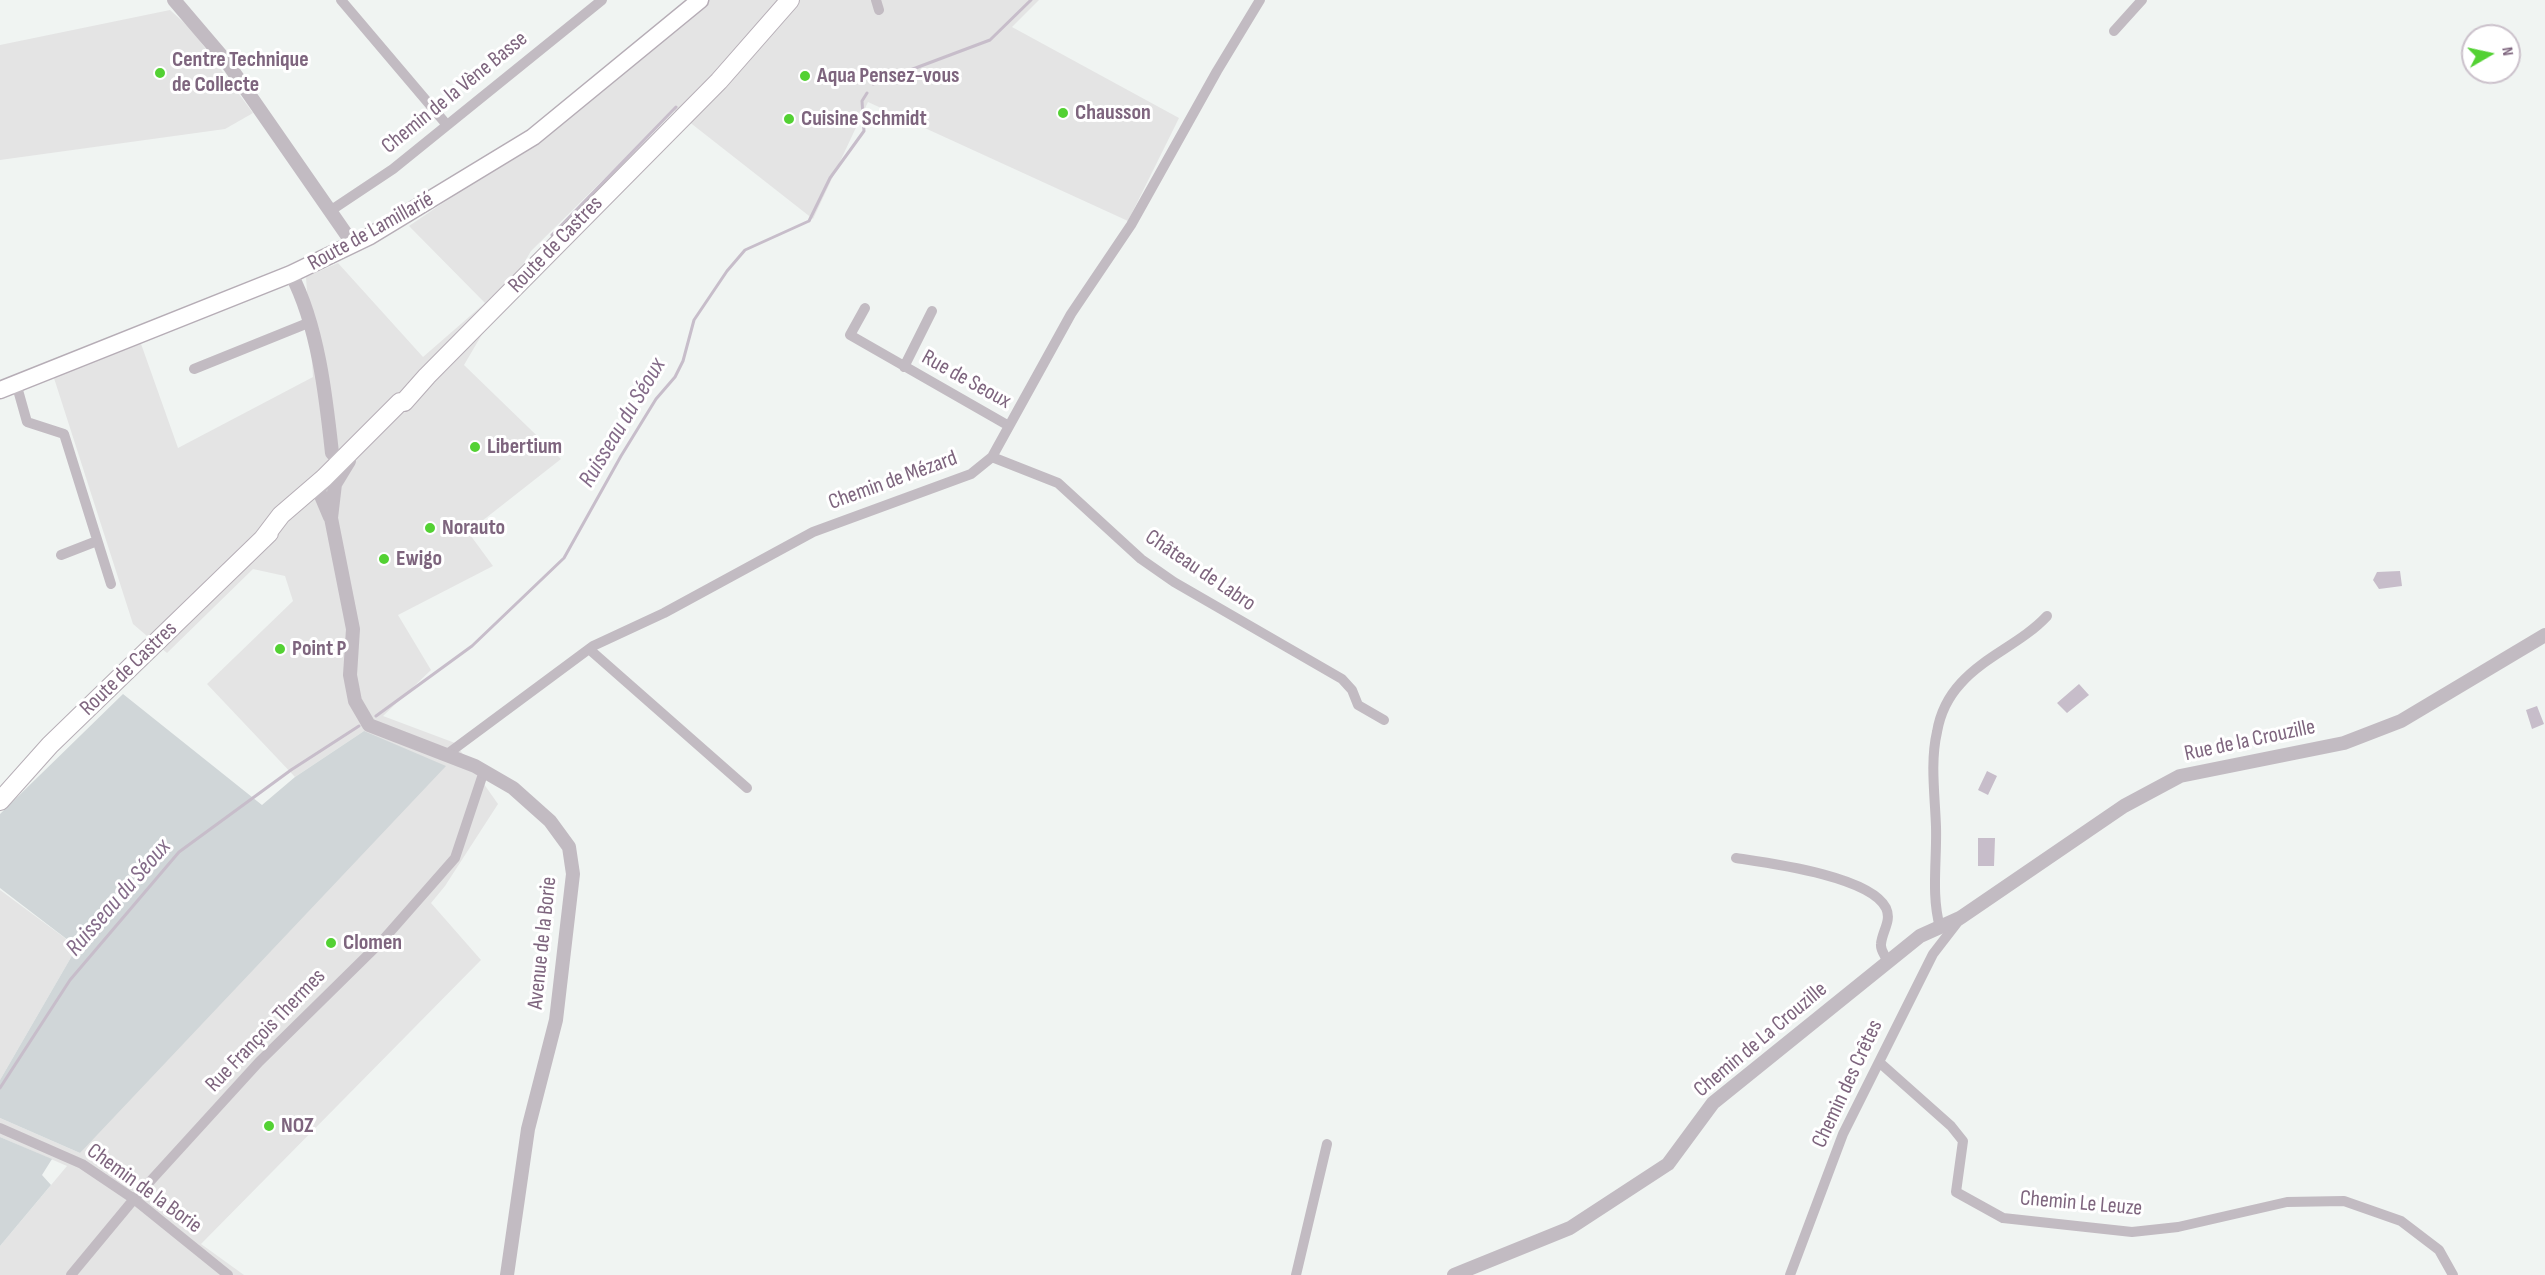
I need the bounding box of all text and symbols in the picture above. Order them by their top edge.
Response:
north arrow [2461,24,2521,84]
street label: Chemin de la Vène Basse [377,26,533,160]
text: N [2497,46,2517,57]
place label: Centre Technique de Collecte [172,47,309,98]
place label: Aqua Pensez-vous [817,63,960,89]
marker: Centre Technique de Collecte [153,66,167,80]
marker: Aqua Pensez-vous [798,69,812,83]
place label: Chausson [1075,100,1151,126]
place label: Cuisine Schmidt [801,106,927,132]
marker: Chausson [1056,106,1070,120]
marker: Cuisine Schmidt [782,112,796,126]
street label: Route de Lamillarié [304,187,438,277]
street label: Route de Castres [503,191,609,299]
street label: Rue de Seoux [917,345,1015,415]
water label: Ruisseau du Séoux [573,353,673,493]
place label: Libertium [487,434,562,460]
marker: Libertium [468,440,482,454]
street label: Chemin de Mézard [825,446,961,516]
place label: Norauto [442,515,505,541]
marker: Norauto [423,521,437,535]
street label: Château de Labro [1140,524,1260,618]
place label: Ewigo [396,546,442,572]
marker: Ewigo [377,552,391,566]
street label: Route de Castres [75,616,183,722]
place label: Point P [292,636,347,662]
marker: Point P [273,642,287,656]
street label: Rue de la Crouzille [2182,714,2318,768]
water label: Ruisseau du Séoux [60,834,178,962]
street label: Avenue de la Borie [523,875,563,1011]
place label: Clomen [343,930,402,956]
marker: Clomen [324,936,338,950]
street label: Rue François Thermes [200,964,332,1098]
street label: Chemin de La Crouzille [1689,977,1833,1103]
street label: Chemin des Crêtes [1807,1016,1889,1152]
place label: NOZ [281,1113,314,1139]
marker: NOZ [262,1119,276,1133]
street label: Chemin de la Borie [81,1138,207,1240]
street label: Chemin Le Leuze [2019,1186,2143,1222]

